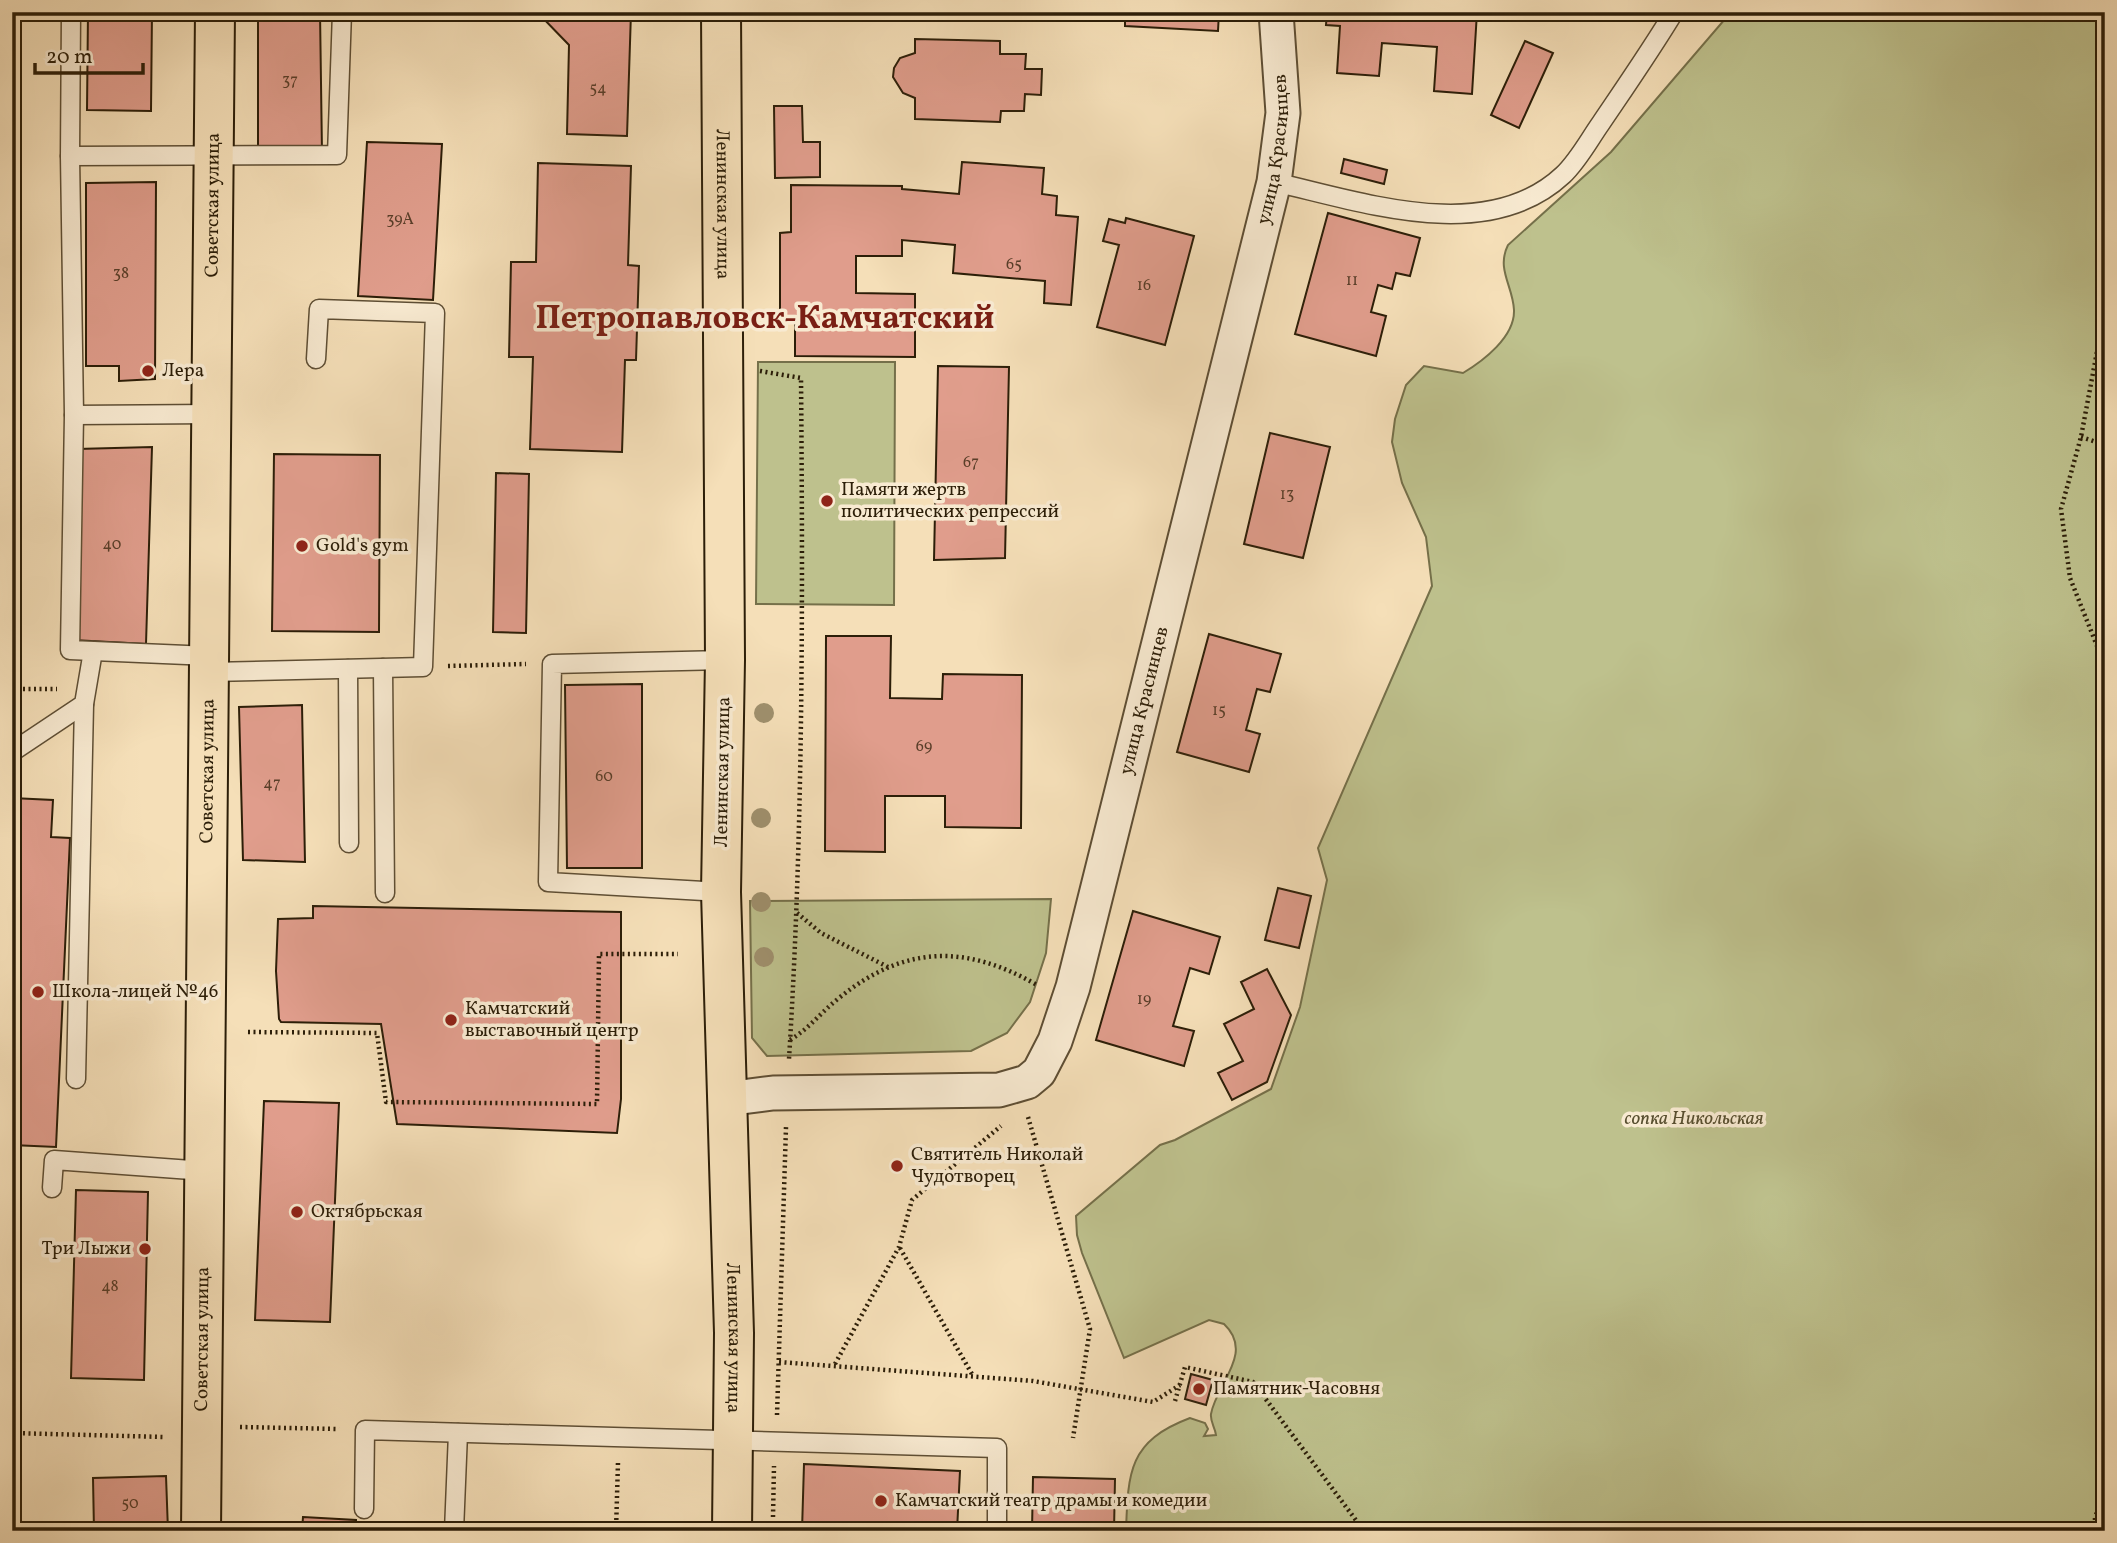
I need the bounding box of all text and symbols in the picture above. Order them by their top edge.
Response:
scale bar [35,32,144,76]
text: 20 m [46,43,92,72]
house number: 37 [282,70,298,92]
street label: улица Красинцев [1251,73,1296,228]
house number: 54 [589,78,607,100]
street label: Ленинская улица [709,129,736,279]
street label: Советская улица [200,133,227,278]
house number: 39А [386,209,414,231]
house number: 65 [1006,254,1022,276]
house number: 38 [113,263,129,285]
house number: 11 [1346,270,1358,292]
house number: 16 [1137,275,1151,297]
district label: Петропавловск-Камчатский [535,297,995,343]
place label: Лера [162,358,204,384]
marker: Лера [140,363,156,379]
house number: 67 [963,452,979,474]
place label: Памяти жертв политических репрессий [841,477,1059,525]
house number: 13 [1280,484,1294,506]
marker: Памяти жертв политических репрессий [819,493,835,509]
place label: Gold's gym [316,533,409,559]
house number: 40 [103,534,121,556]
marker: Gold's gym [294,538,310,554]
street label: улица Красинцев [1113,624,1176,778]
street label: Ленинская улица [709,696,737,848]
street label: Советская улица [194,699,222,844]
house number: 15 [1212,700,1226,722]
house number: 69 [916,736,932,758]
house number: 60 [595,766,613,788]
house number: 47 [263,773,281,795]
place label: Школа-лицей №46 [52,979,218,1005]
marker: Школа-лицей №46 [30,984,46,1000]
house number: 19 [1137,989,1151,1011]
place label: Камчатский выставочный центр [465,996,639,1044]
marker: Камчатский выставочный центр [443,1012,459,1028]
park label: сопка Никольская [1625,1106,1764,1132]
place label: Святитель Николай Чудотворец [911,1142,1083,1190]
marker: Святитель Николай Чудотворец [889,1158,905,1174]
place label: Октябрьская [311,1199,423,1225]
marker: Октябрьская [289,1204,305,1220]
place label: Три Лыжи [41,1236,131,1262]
marker: Три Лыжи [137,1241,153,1257]
street label: Ленинская улица [719,1262,747,1413]
street label: Советская улица [189,1266,216,1412]
house number: 48 [101,1276,119,1298]
place label: Памятник-Часовня [1213,1376,1380,1402]
marker: Памятник-Часовня [1191,1381,1207,1397]
place label: Камчатский театр драмы и комедии [895,1488,1207,1514]
house number: 50 [122,1493,139,1515]
marker: Камчатский театр драмы и комедии [873,1493,889,1509]

